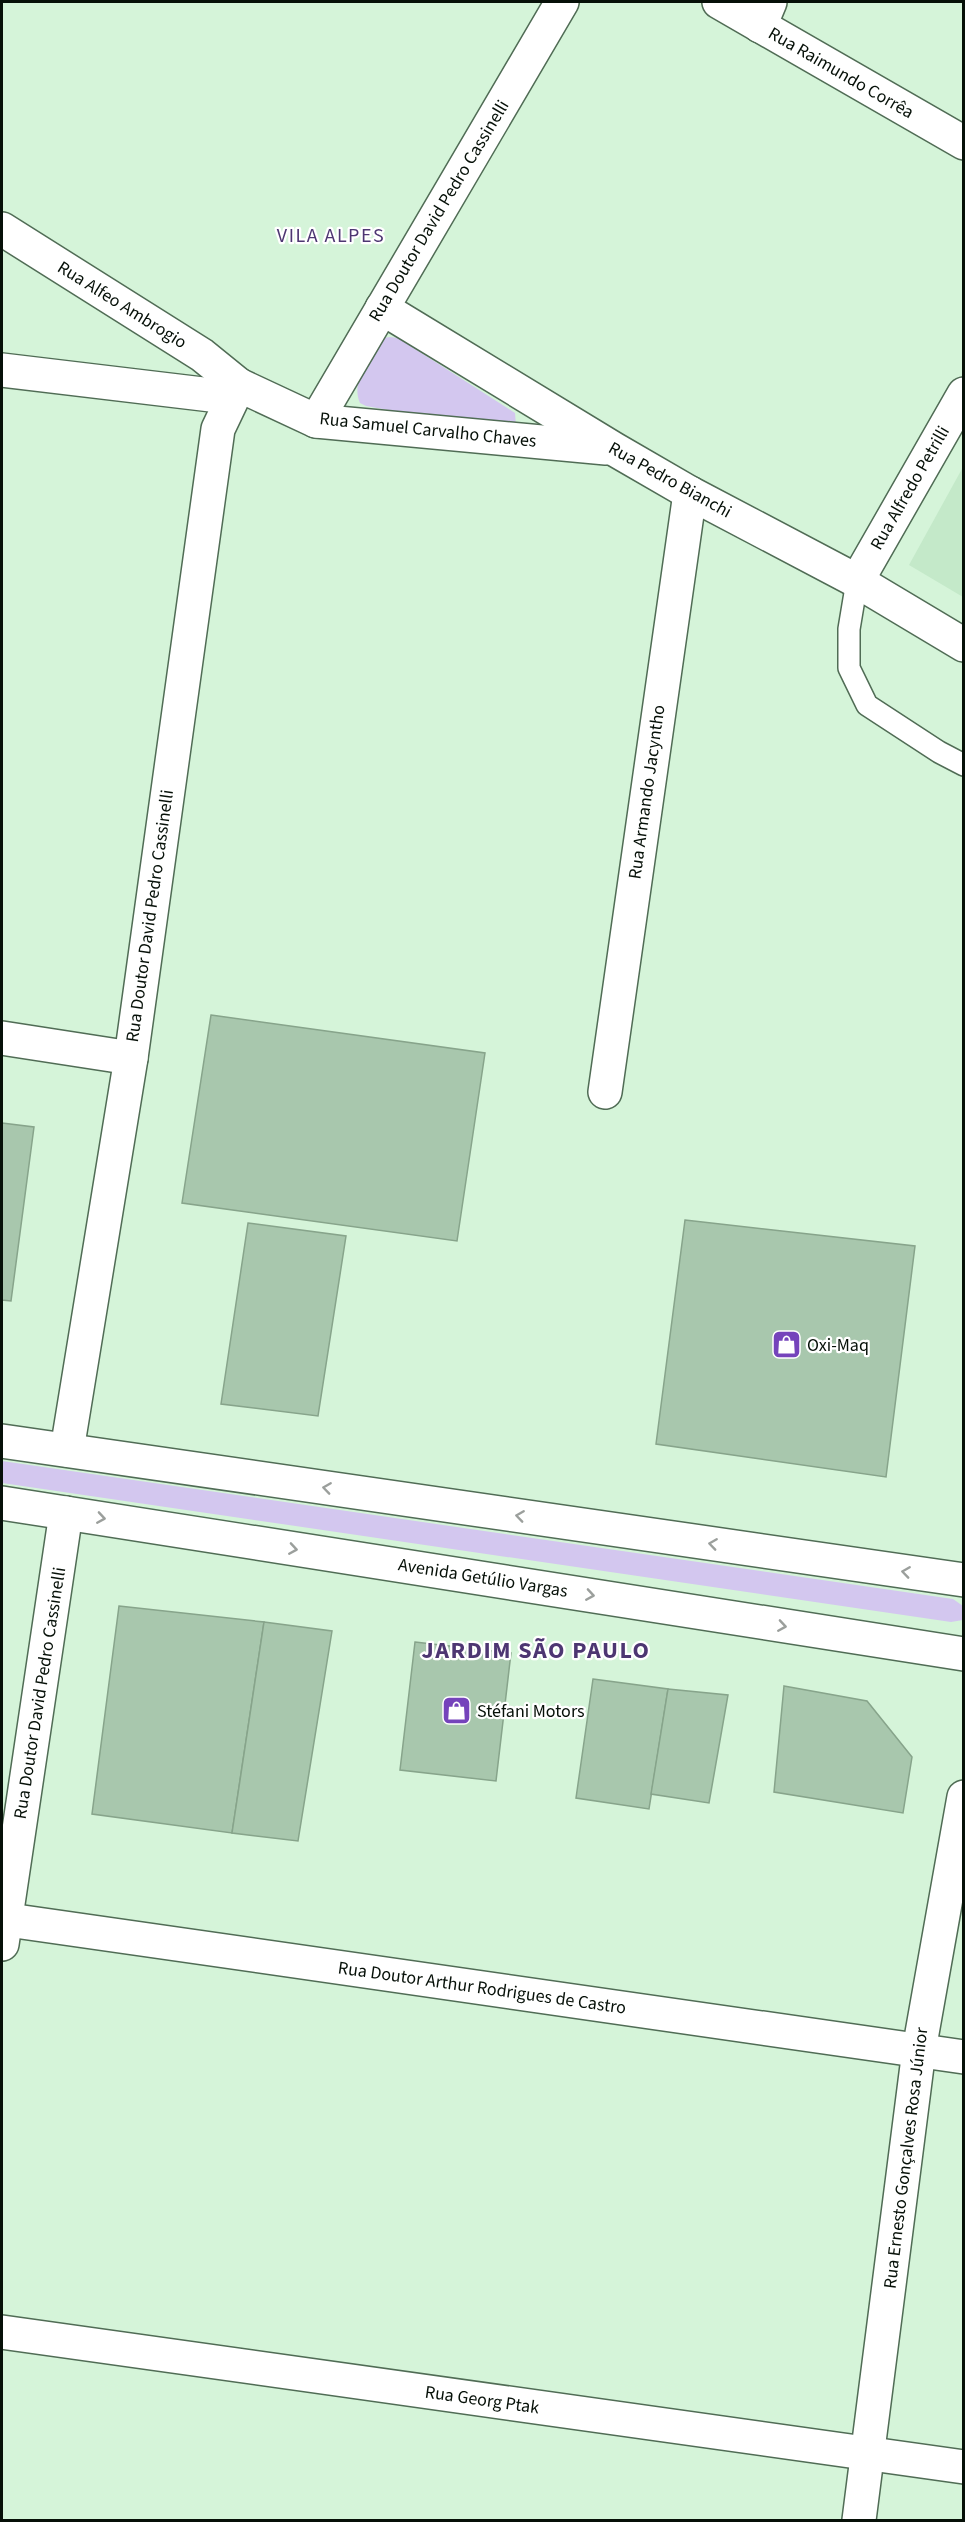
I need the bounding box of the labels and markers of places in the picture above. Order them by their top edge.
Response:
shop icon: Oxi-Maq [770,1329,802,1361]
place label: Oxi-Maq [807,1333,869,1358]
shop icon: Stéfani Motors [440,1695,472,1727]
place label: Stéfani Motors [477,1699,585,1724]

